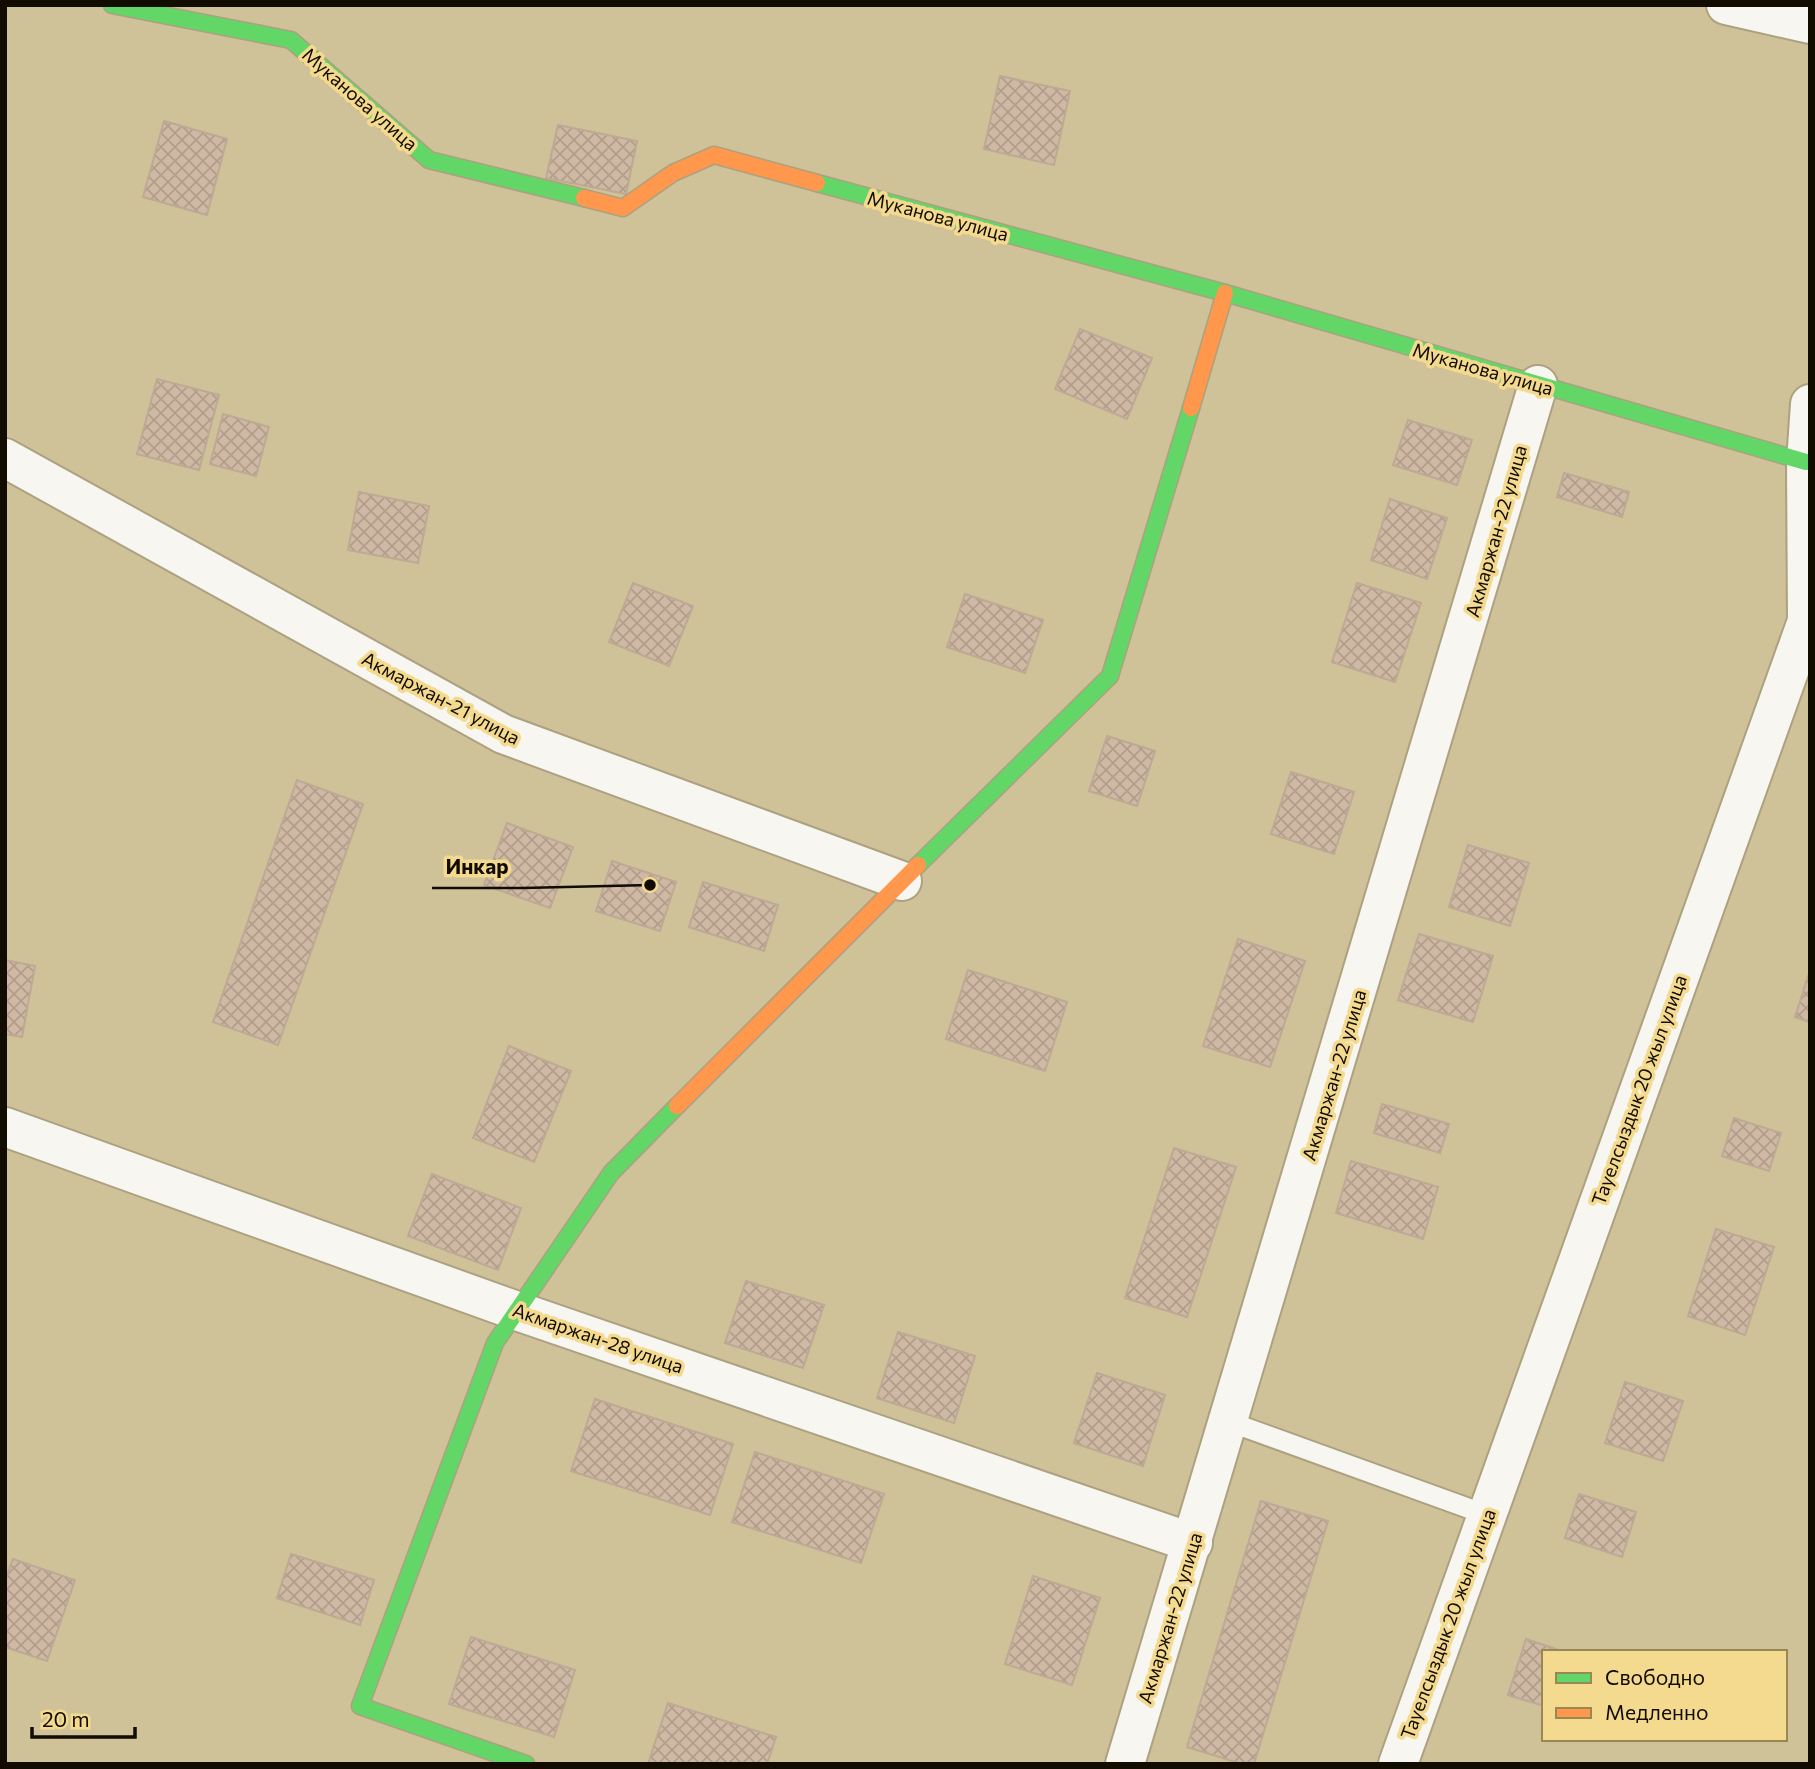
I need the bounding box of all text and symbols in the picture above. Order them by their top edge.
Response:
street label: Муканова улица [298,42,423,155]
street label: Муканова улица [865,186,1011,245]
street label: Муканова улица [1410,337,1556,400]
street label: Акмаржан-22 улица [1460,442,1531,620]
street label: Акмаржан-21 улица [358,646,524,749]
callout: Инкар [432,846,523,888]
text: Инкар [445,853,509,878]
street label: Тауелсыздык 20 жыл улица [1586,971,1691,1208]
street label: Акмаржан-22 улица [1297,986,1371,1163]
street label: Акмаржан-28 улица [510,1298,686,1378]
street label: Тауелсыздык 20 жыл улица [1395,1505,1500,1742]
street label: Акмаржан-22 улица [1133,1529,1207,1706]
legend [1542,1650,1787,1741]
text: Свободно [1605,1664,1705,1689]
scale bar [32,1696,135,1740]
text: Медленно [1605,1699,1709,1724]
text: 20 m [42,1706,90,1731]

